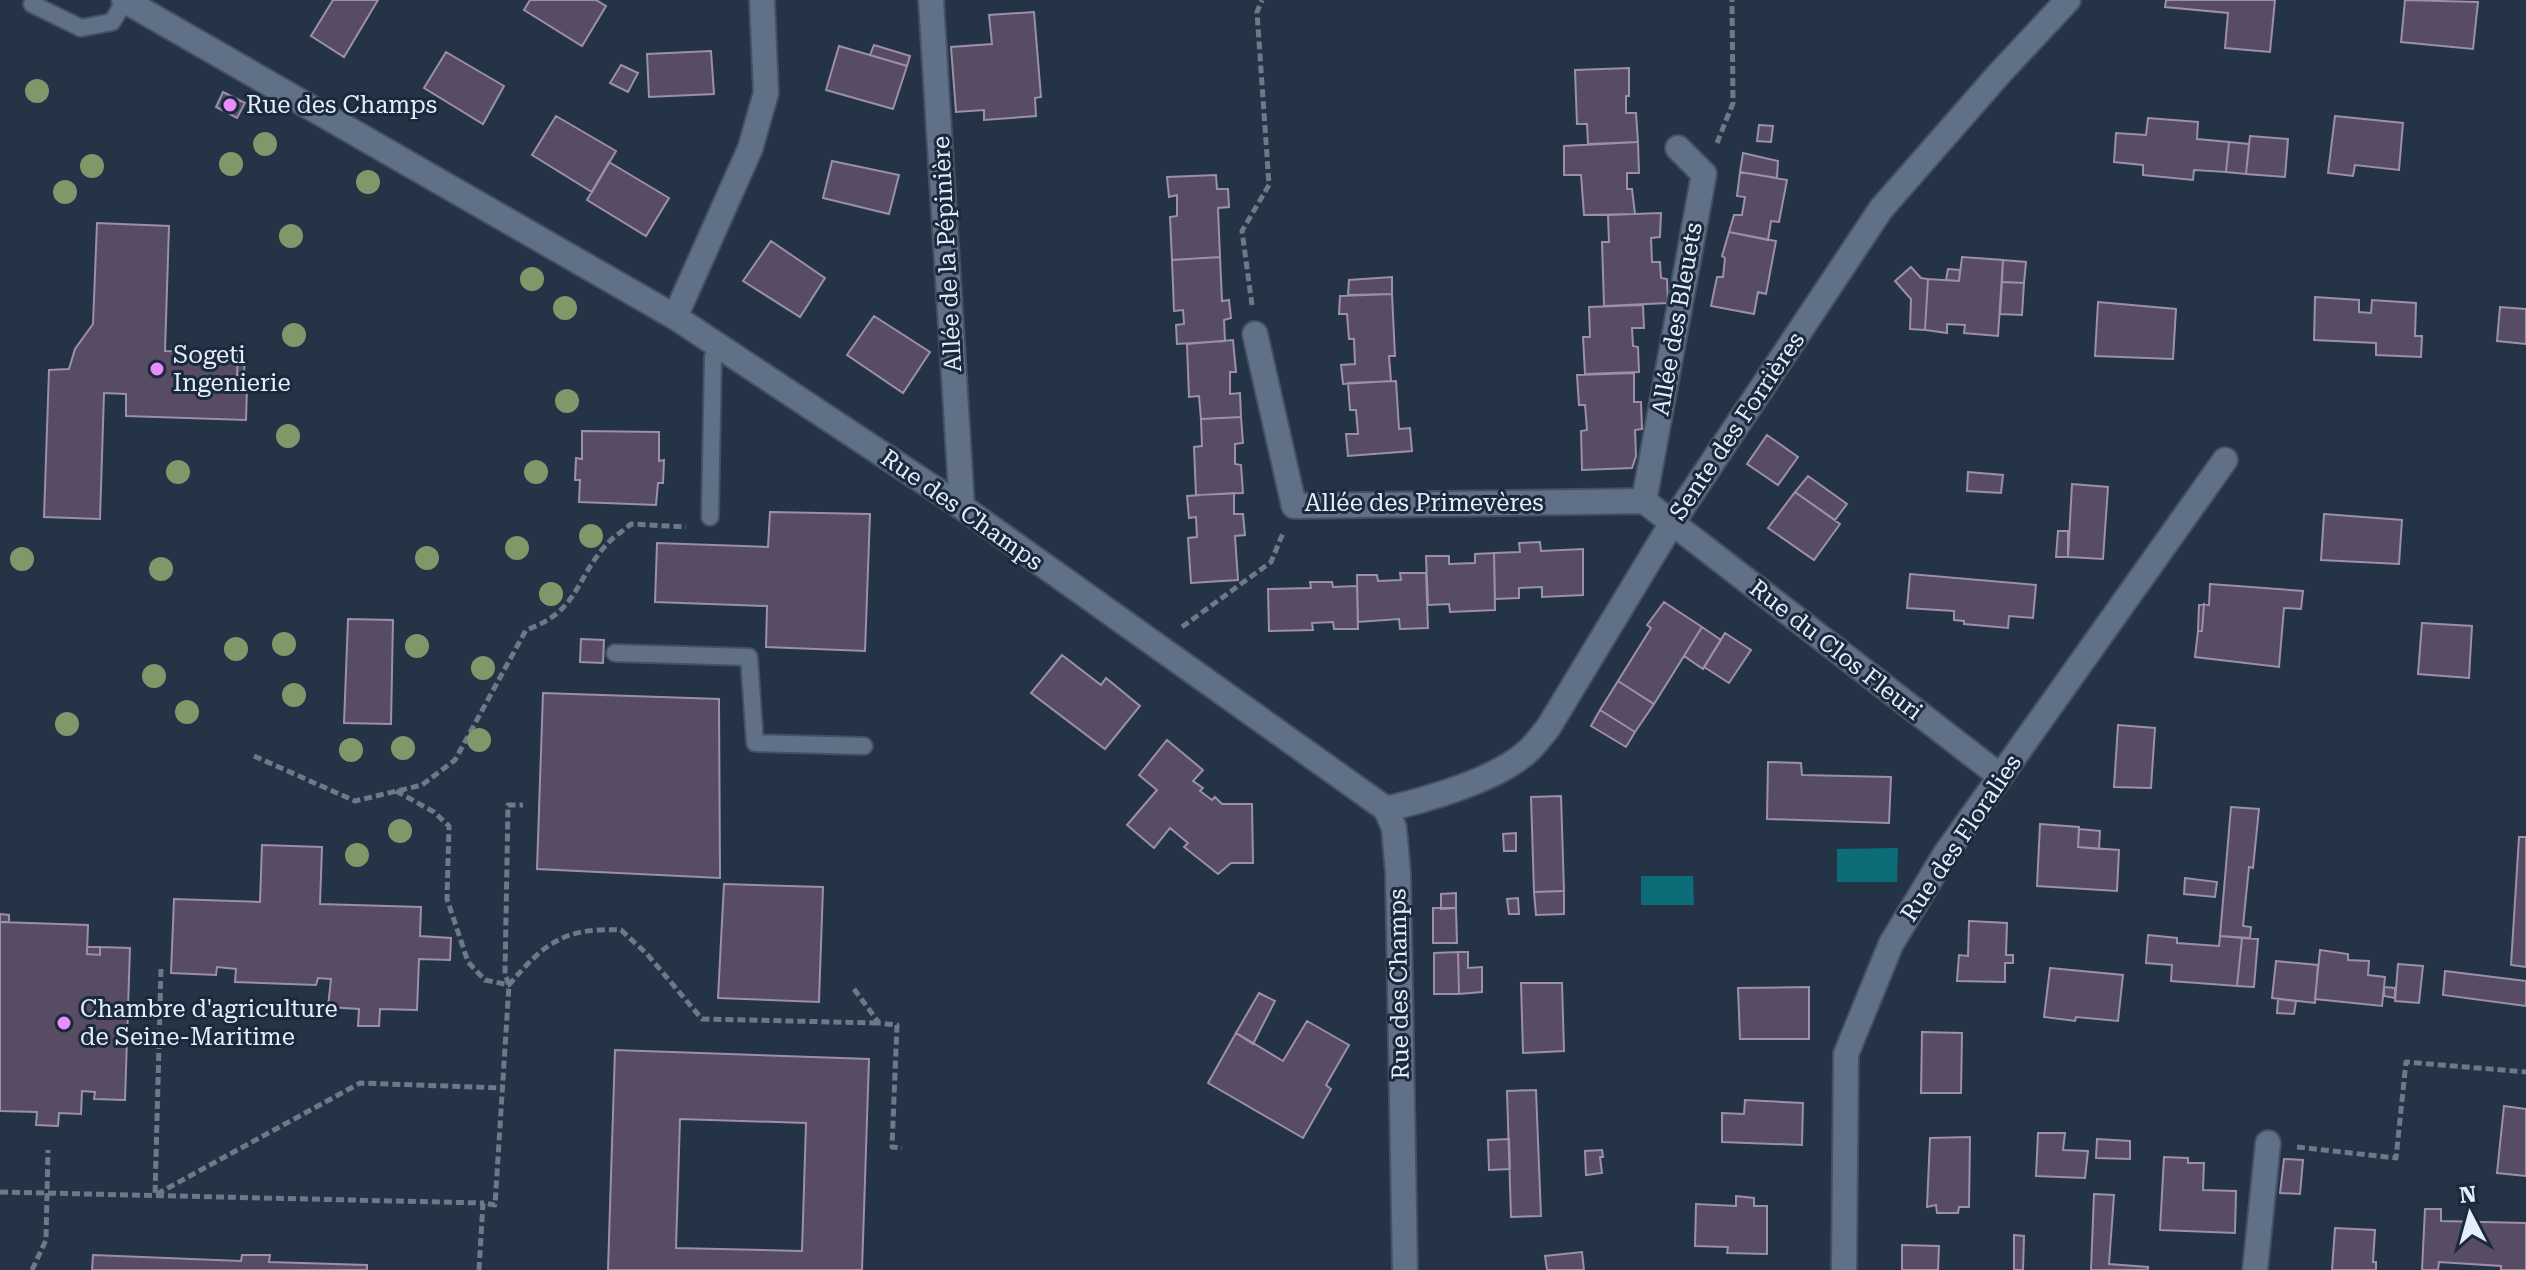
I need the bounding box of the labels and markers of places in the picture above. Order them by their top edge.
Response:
place label: Rue des Champs [246,91,437,119]
marker: Rue des Champs [221,96,239,114]
place label: Sogeti Ingenierie [173,341,291,397]
marker: Sogeti Ingenierie [148,360,166,378]
place label: Chambre d'agriculture de Seine-Maritime [80,995,338,1051]
marker: Chambre d'agriculture de Seine-Maritime [55,1014,73,1032]

